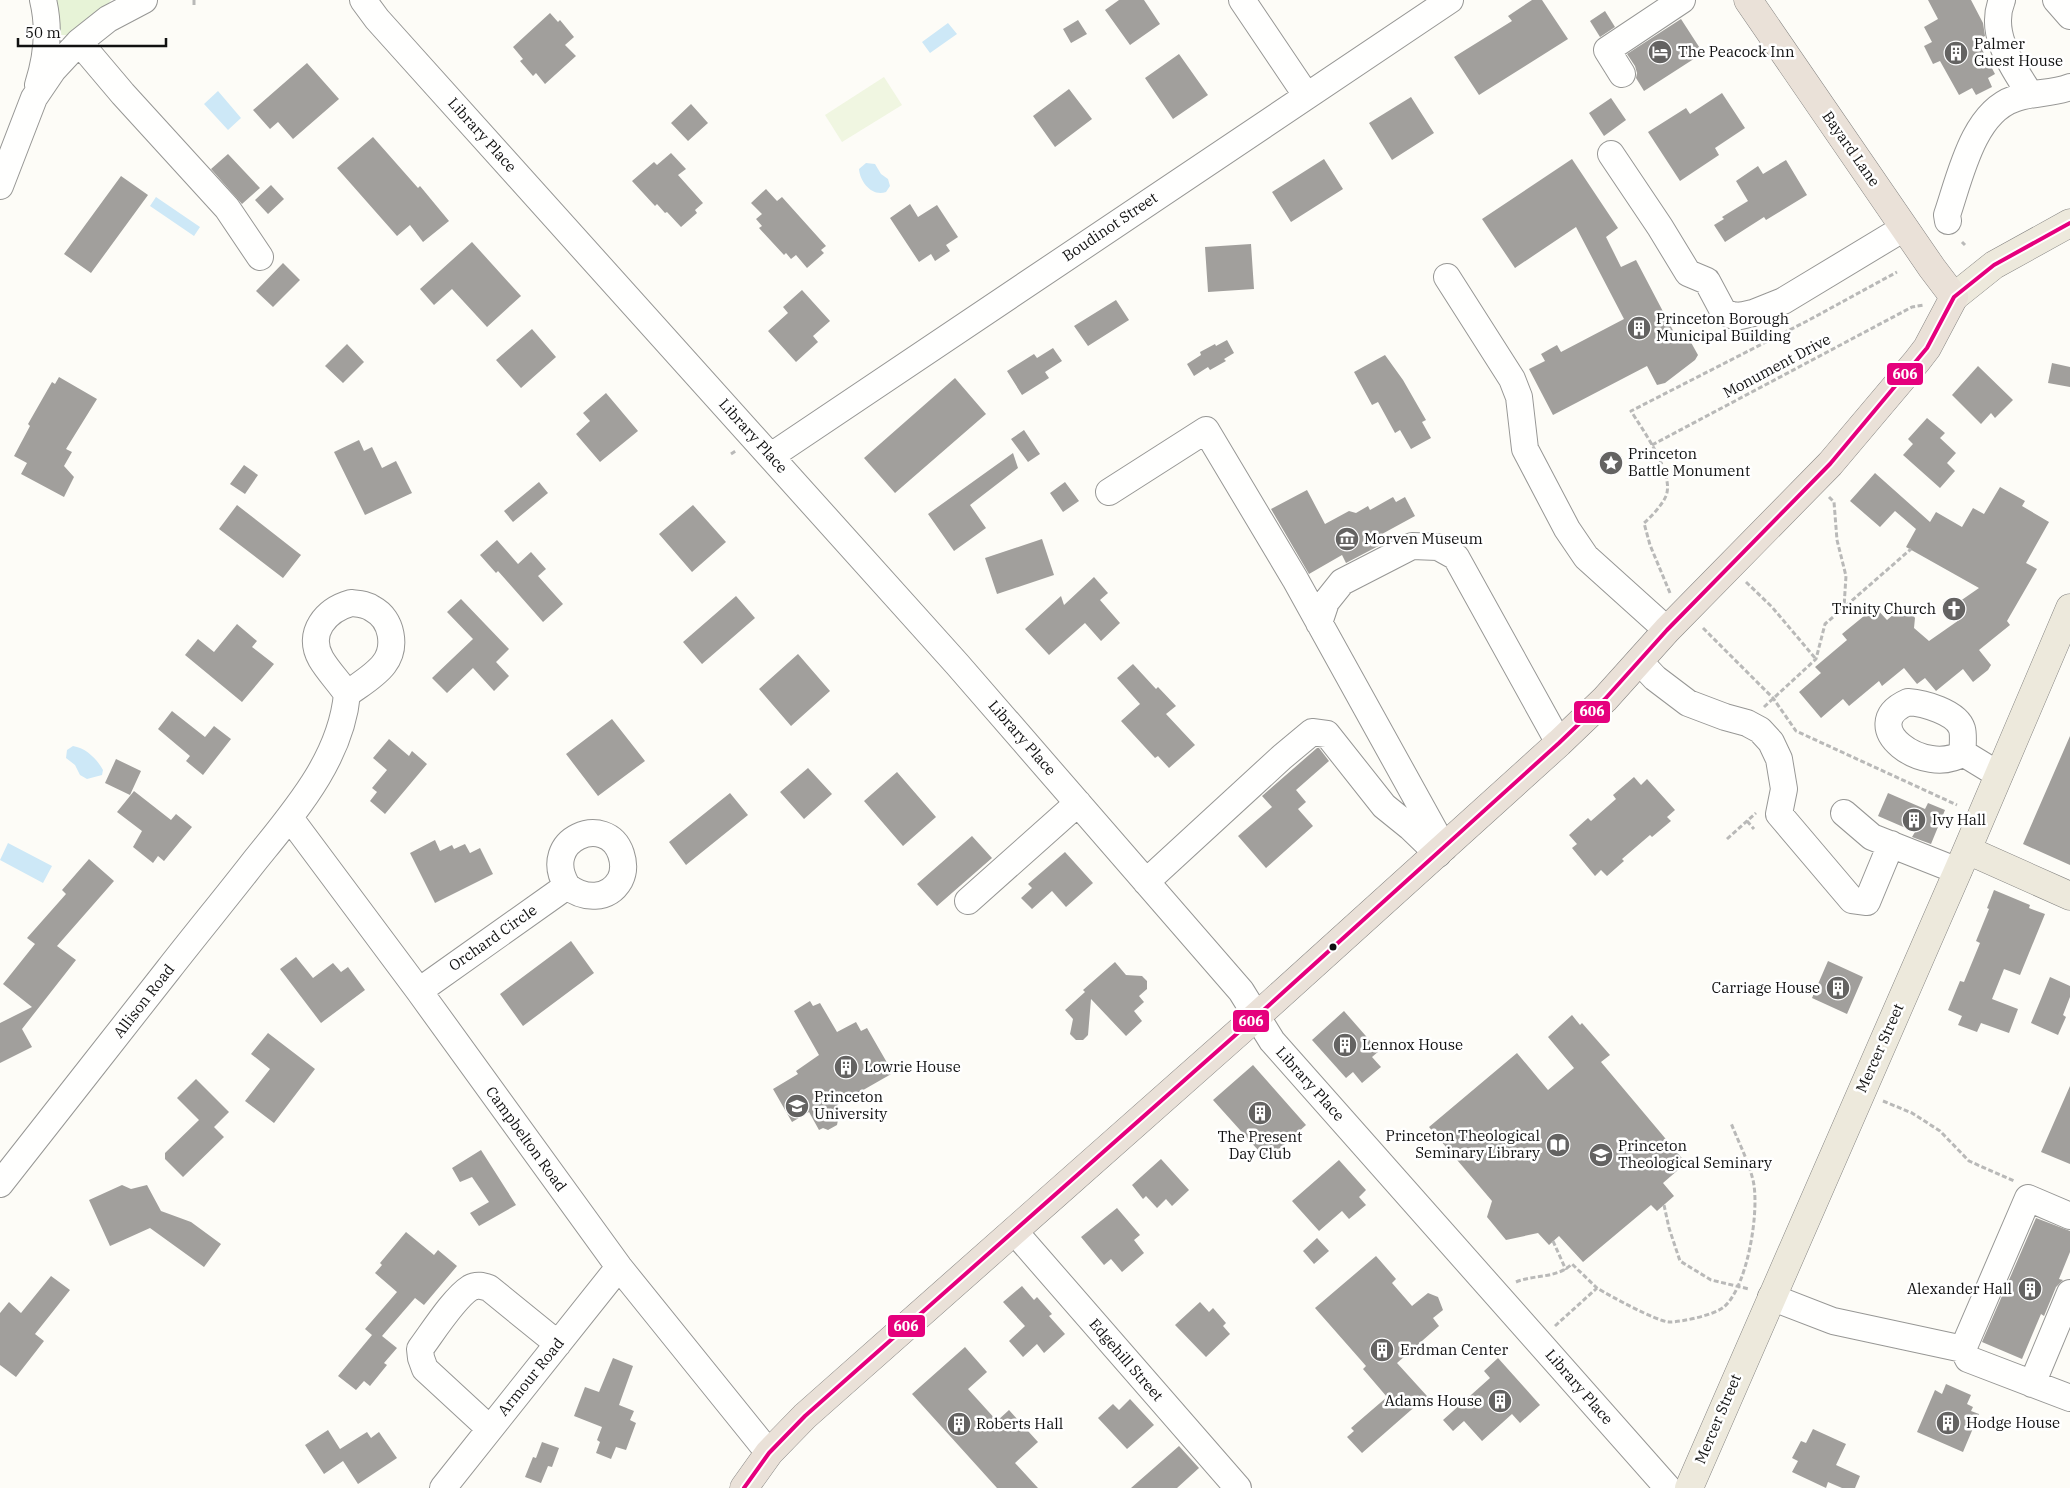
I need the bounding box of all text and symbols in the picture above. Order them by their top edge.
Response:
scale bar [18,15,165,47]
text: 50 m [25,23,61,42]
place label: Palmer Guest House [1974,34,2063,70]
hotel icon: The Peacock Inn [1647,39,1673,65]
building icon: Palmer Guest House [1943,40,1969,66]
place label: The Peacock Inn [1678,42,1795,61]
street label: Library Place [444,93,521,176]
street label: Bayard Lane [1818,107,1884,190]
street label: Boudinot Street [1059,188,1161,265]
place label: Princeton Borough Municipal Building [1656,309,1791,345]
building icon: Princeton Borough Municipal Building [1626,315,1652,341]
street label: Monument Drive [1720,329,1834,402]
line badge: 606 [1886,362,1924,386]
text: 606 [1892,365,1918,383]
street label: Library Place [715,394,792,477]
place label: Princeton Battle Monument [1628,444,1750,480]
place icon: Princeton Battle Monument [1598,450,1624,476]
museum icon: Morven Museum [1334,526,1360,552]
place label: Morven Museum [1364,529,1483,548]
church icon: Trinity Church [1941,596,1967,622]
place label: Trinity Church [1832,599,1936,618]
street label: Library Place [984,696,1060,779]
line badge: 606 [1573,700,1611,724]
text: 606 [1579,702,1605,720]
building icon: Ivy Hall [1901,807,1927,833]
place label: Ivy Hall [1932,810,1986,829]
street label: Orchard Circle [445,900,540,975]
unlabelled marker [1328,942,1338,952]
street label: Allison Road [109,960,178,1041]
building icon: Carriage House [1825,975,1851,1001]
place label: Carriage House [1712,978,1820,997]
street label: Mercer Street [1851,1000,1908,1095]
line badge: 606 [1232,1009,1270,1033]
text: 606 [1238,1012,1264,1030]
building icon: Lennox House [1332,1032,1358,1058]
place label: Lennox House [1362,1035,1463,1054]
street label: Library Place [1272,1042,1349,1125]
building icon: Lowrie House [833,1054,859,1080]
place label: Lowrie House [864,1057,961,1076]
street label: Campbelton Road [482,1082,571,1195]
place label: Princeton University [814,1087,887,1123]
school or university icon: Princeton University [784,1093,810,1119]
building icon: The Present Day Club [1247,1100,1273,1126]
place label: Princeton Theological Seminary Library [1385,1126,1540,1162]
place label: The Present Day Club [1218,1127,1302,1163]
library icon: Princeton Theological Seminary Library [1545,1132,1571,1158]
place label: Princeton Theological Seminary [1618,1136,1772,1172]
school or university icon: Princeton Theological Seminary [1588,1142,1614,1168]
building icon: Alexander Hall [2017,1276,2043,1302]
place label: Alexander Hall [1907,1279,2012,1298]
line badge: 606 [887,1314,926,1338]
street label: Edgehill Street [1085,1314,1167,1405]
text: 606 [893,1317,919,1335]
street label: Armour Road [493,1334,568,1420]
building icon: Erdman Center [1369,1337,1395,1363]
place label: Erdman Center [1400,1340,1508,1359]
street label: Library Place [1541,1345,1617,1428]
street label: Mercer Street [1690,1371,1745,1467]
building icon: Adams House [1487,1388,1513,1414]
place label: Adams House [1384,1391,1482,1410]
building icon: Hodge House [1935,1410,1961,1436]
building icon: Roberts Hall [946,1411,972,1437]
place label: Hodge House [1966,1413,2060,1432]
place label: Roberts Hall [976,1414,1063,1433]

